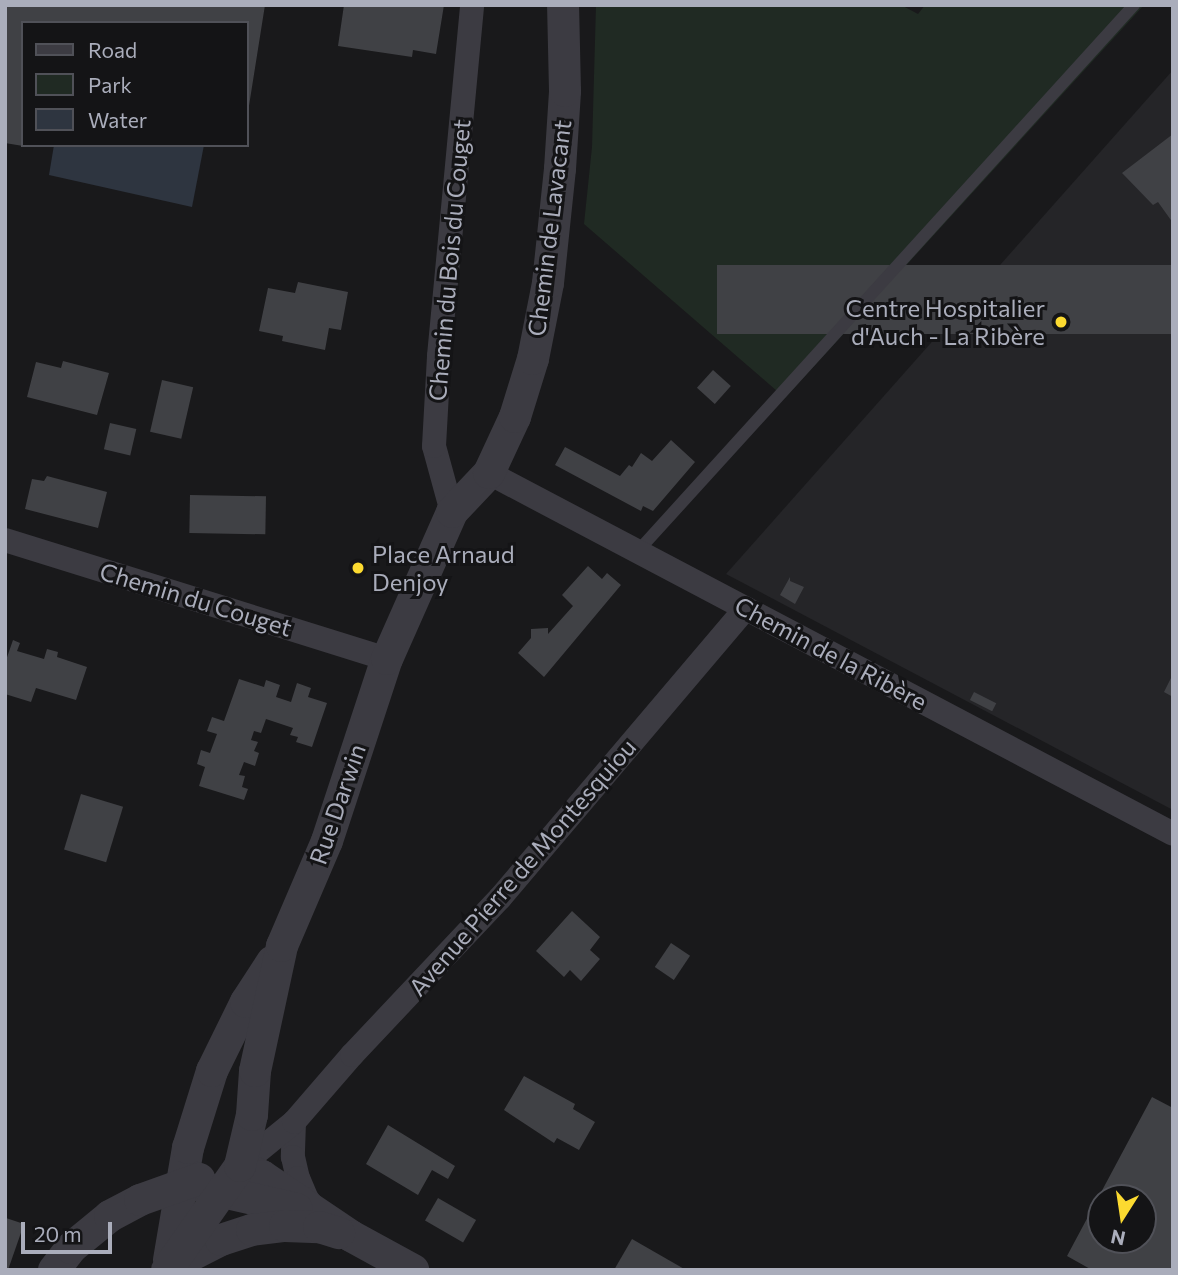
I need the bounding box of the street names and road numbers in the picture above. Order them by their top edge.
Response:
street label: Chemin du Bois du Couget [422,118,476,402]
street label: Chemin de Lavacant [521,118,577,338]
street label: Chemin du Couget [96,556,296,642]
street label: Chemin de la Ribère [730,590,932,716]
street label: Avenue Pierre de Montesquiou [402,733,642,1001]
street label: Rue Darwin [303,740,371,868]

